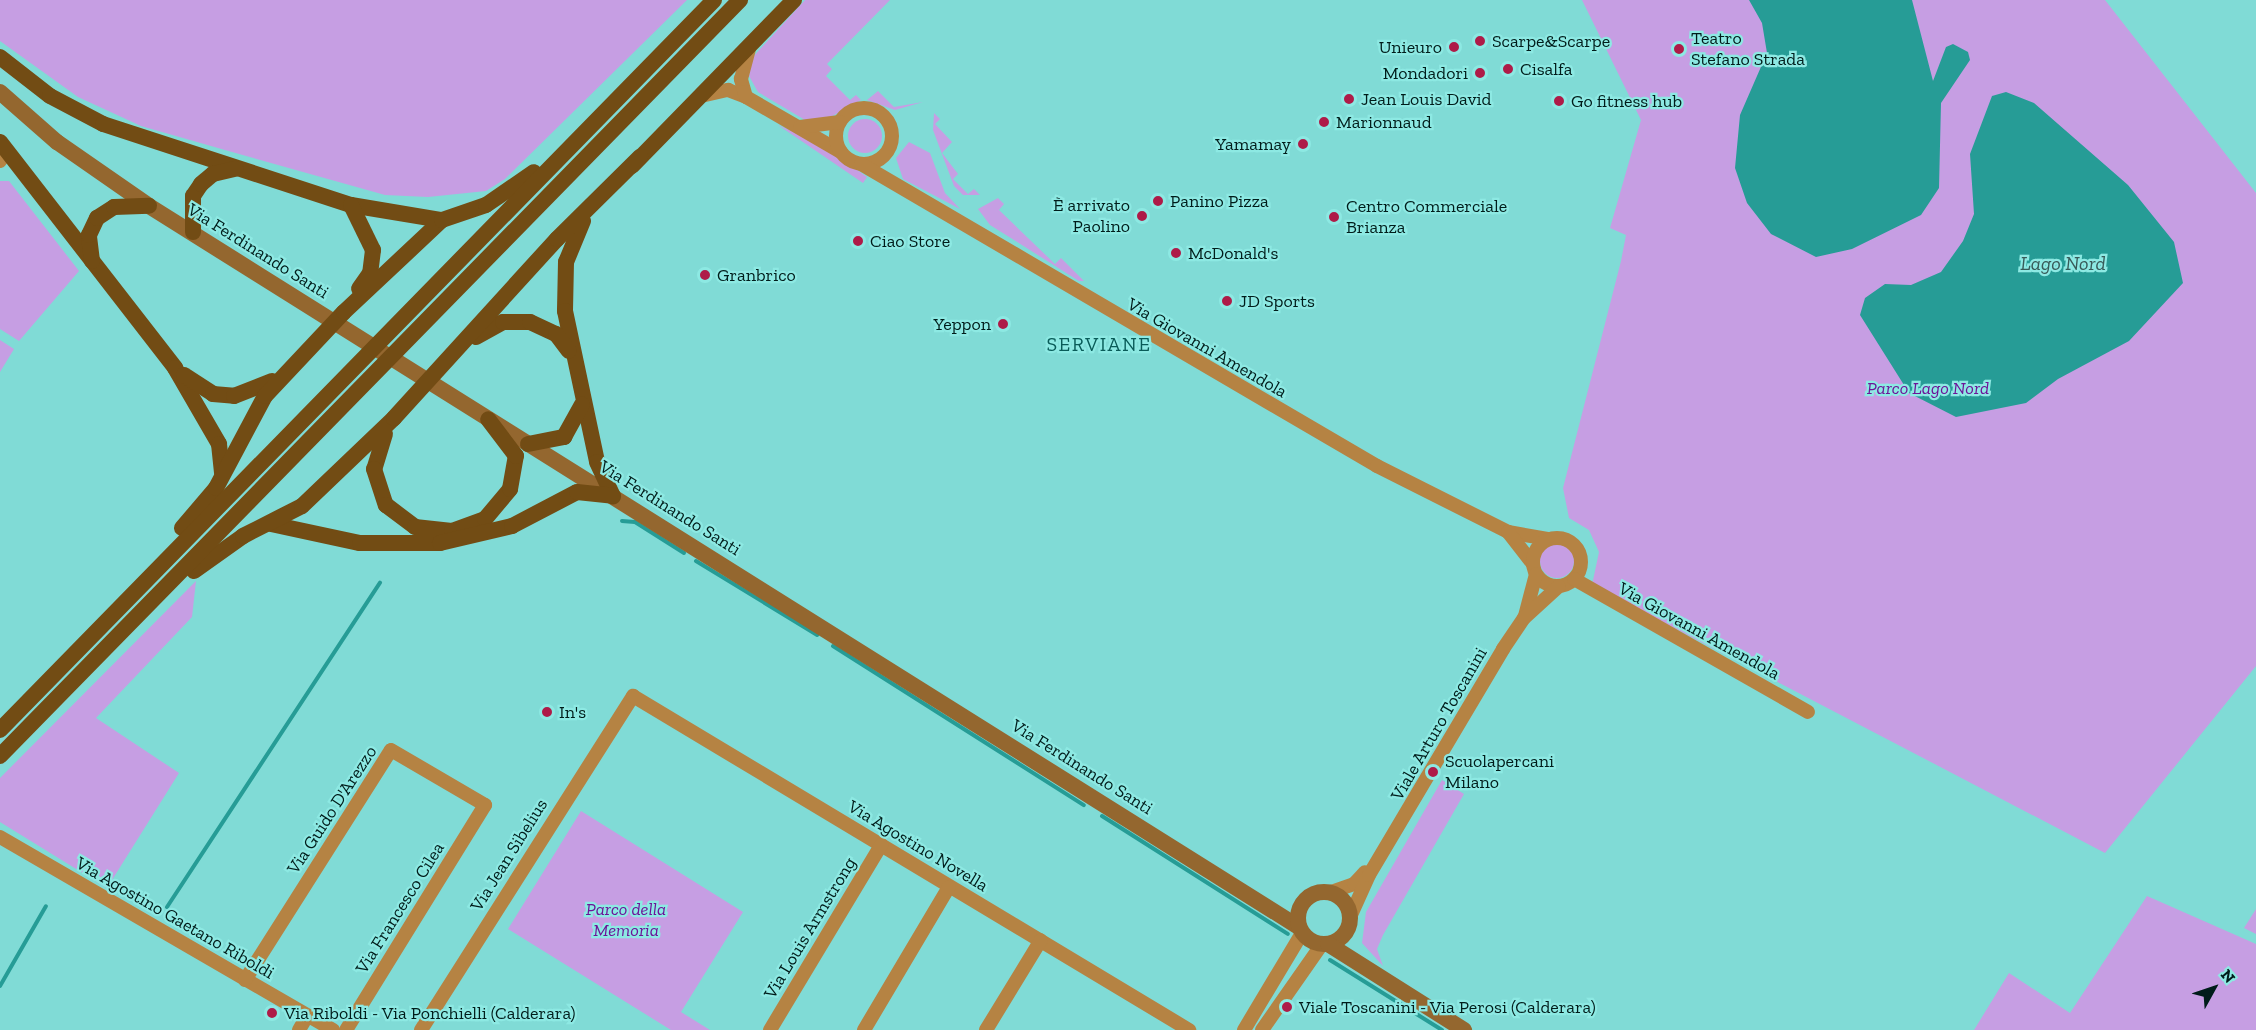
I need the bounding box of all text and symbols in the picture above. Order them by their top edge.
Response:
place label: Teatro Stefano Strada [1691,28,1805,70]
place label: Scarpe&Scarpe [1492,30,1610,52]
marker: Scarpe&Scarpe [1473,34,1487,48]
place label: Unieuro [1379,36,1442,58]
marker: Unieuro [1447,40,1461,54]
marker: Teatro Stefano Strada [1672,42,1686,56]
place label: Cisalfa [1520,58,1572,80]
place label: Mondadori [1383,62,1468,84]
marker: Cisalfa [1501,62,1515,76]
marker: Mondadori [1473,66,1487,80]
place label: Jean Louis David [1361,88,1491,110]
place label: Go fitness hub [1571,90,1682,112]
marker: Jean Louis David [1342,92,1356,106]
marker: Go fitness hub [1552,94,1566,108]
place label: Marionnaud [1336,111,1432,133]
marker: Marionnaud [1317,115,1331,129]
place label: Yamamay [1215,133,1291,155]
marker: Yamamay [1296,137,1310,151]
place label: Panino Pizza [1170,190,1269,212]
marker: Panino Pizza [1151,194,1165,208]
place label: È arrivato Paolino [1053,195,1130,238]
place label: Centro Commerciale Brianza [1346,196,1507,238]
street label: Via Ferdinando Santi [183,199,333,303]
marker: È arrivato Paolino [1135,209,1149,223]
marker: Centro Commerciale Brianza [1327,210,1341,224]
place label: Ciao Store [870,230,950,252]
marker: Ciao Store [851,234,865,248]
place label: McDonald's [1188,242,1278,264]
marker: McDonald's [1169,246,1183,260]
water label: Lago Nord [2020,251,2106,275]
place label: Granbrico [717,264,796,286]
marker: Granbrico [698,268,712,282]
place label: JD Sports [1239,290,1315,312]
street label: Via Giovanni Amendola [1123,293,1291,403]
marker: JD Sports [1220,294,1234,308]
place label: Yeppon [934,313,991,335]
marker: Yeppon [996,317,1010,331]
district label: SERVIANE [1046,332,1152,356]
park label: Parco Lago Nord [1867,377,1989,399]
street label: Via Ferdinando Santi [595,456,745,560]
street label: Via Giovanni Amendola [1614,578,1784,684]
street label: Viale Arturo Toscanini [1386,643,1492,805]
place label: In's [559,701,586,723]
marker: In's [540,705,554,719]
street label: Via Ferdinando Santi [1007,715,1157,819]
street label: Via Guido D'Arezzo [283,742,381,878]
place label: Scuolapercani Milano [1445,751,1554,794]
marker: Scuolapercani Milano [1426,765,1440,779]
street label: Via Jean Sibelius [466,795,552,915]
street label: Via Agostino Novella [844,795,992,897]
street label: Via Francesco Cilea [351,838,449,978]
street label: Via Agostino Gaetano Riboldi [72,852,278,984]
street label: Via Louis Armstrong [759,853,861,1003]
park label: Parco della Memoria [586,899,666,942]
north arrow [2184,958,2244,1018]
text: N [2217,965,2239,987]
place label: Viale Toscanini - Via Perosi (Calderara) [1299,996,1597,1018]
marker: Viale Toscanini - Via Perosi (Calderara) [1280,1000,1294,1014]
place label: Via Riboldi - Via Ponchielli (Calderara) [284,1002,576,1024]
marker: Via Riboldi - Via Ponchielli (Calderara) [265,1006,279,1020]

